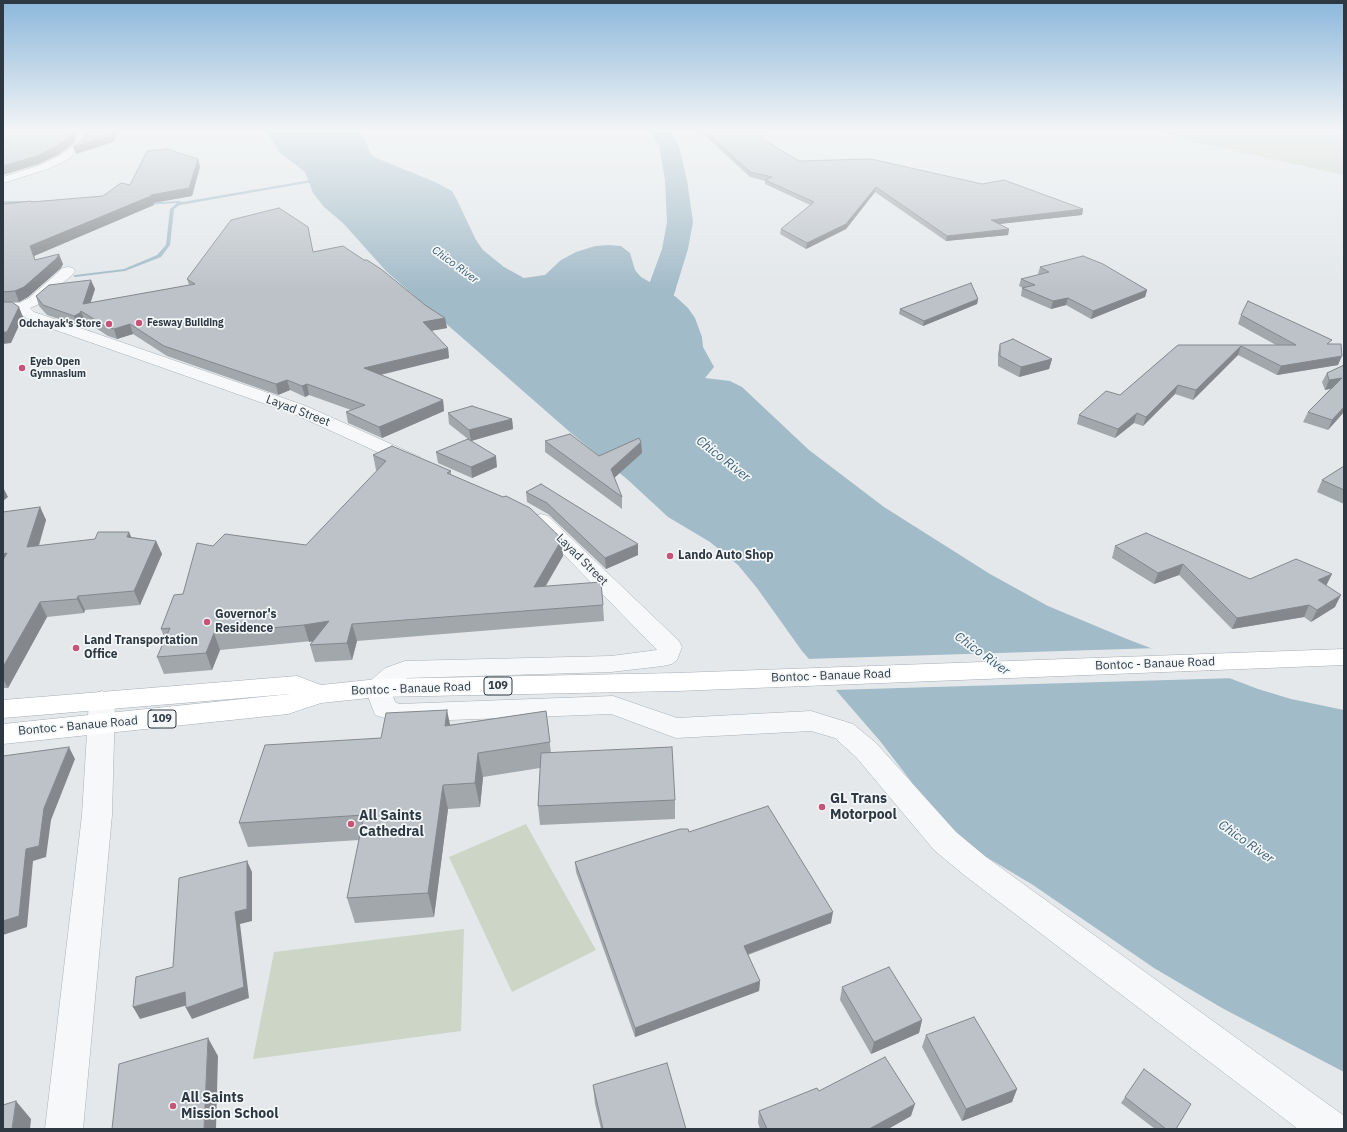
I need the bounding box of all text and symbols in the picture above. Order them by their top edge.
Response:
water label: Chico River [429,244,481,286]
place label: Fesway Building [147,317,224,329]
place label: Odchayak's Store [19,318,101,330]
marker: Fesway Building [134,318,144,328]
marker: Odchayak's Store [104,319,114,329]
place label: Eyeb Open Gymnasium [30,356,86,380]
marker: Eyeb Open Gymnasium [17,363,27,373]
street label: Layad Street [264,392,332,430]
water label: Chico River [693,433,753,485]
street label: Layad Street [553,531,611,589]
place label: Lando Auto Shop [678,549,774,563]
marker: Lando Auto Shop [665,551,675,561]
place label: Governor's Residence [215,608,277,636]
marker: Governor's Residence [202,617,212,627]
water label: Chico River [951,629,1013,679]
place label: Land Transportation Office [84,634,198,662]
marker: Land Transportation Office [71,643,81,653]
street label: Bontoc - Banaue Road [1095,655,1215,673]
street label: Bontoc - Banaue Road [771,667,891,685]
road number: 109 [484,677,512,695]
street label: Bontoc - Banaue Road [351,680,471,698]
road number: 109 [148,710,176,728]
street label: Bontoc - Banaue Road [18,714,138,738]
place label: GL Trans Motorpool [830,791,897,824]
marker: GL Trans Motorpool [817,802,827,812]
place label: All Saints Cathedral [359,808,424,840]
water label: Chico River [1215,817,1277,867]
marker: All Saints Cathedral [346,819,356,829]
place label: All Saints Mission School [181,1090,278,1122]
marker: All Saints Mission School [168,1101,178,1111]

